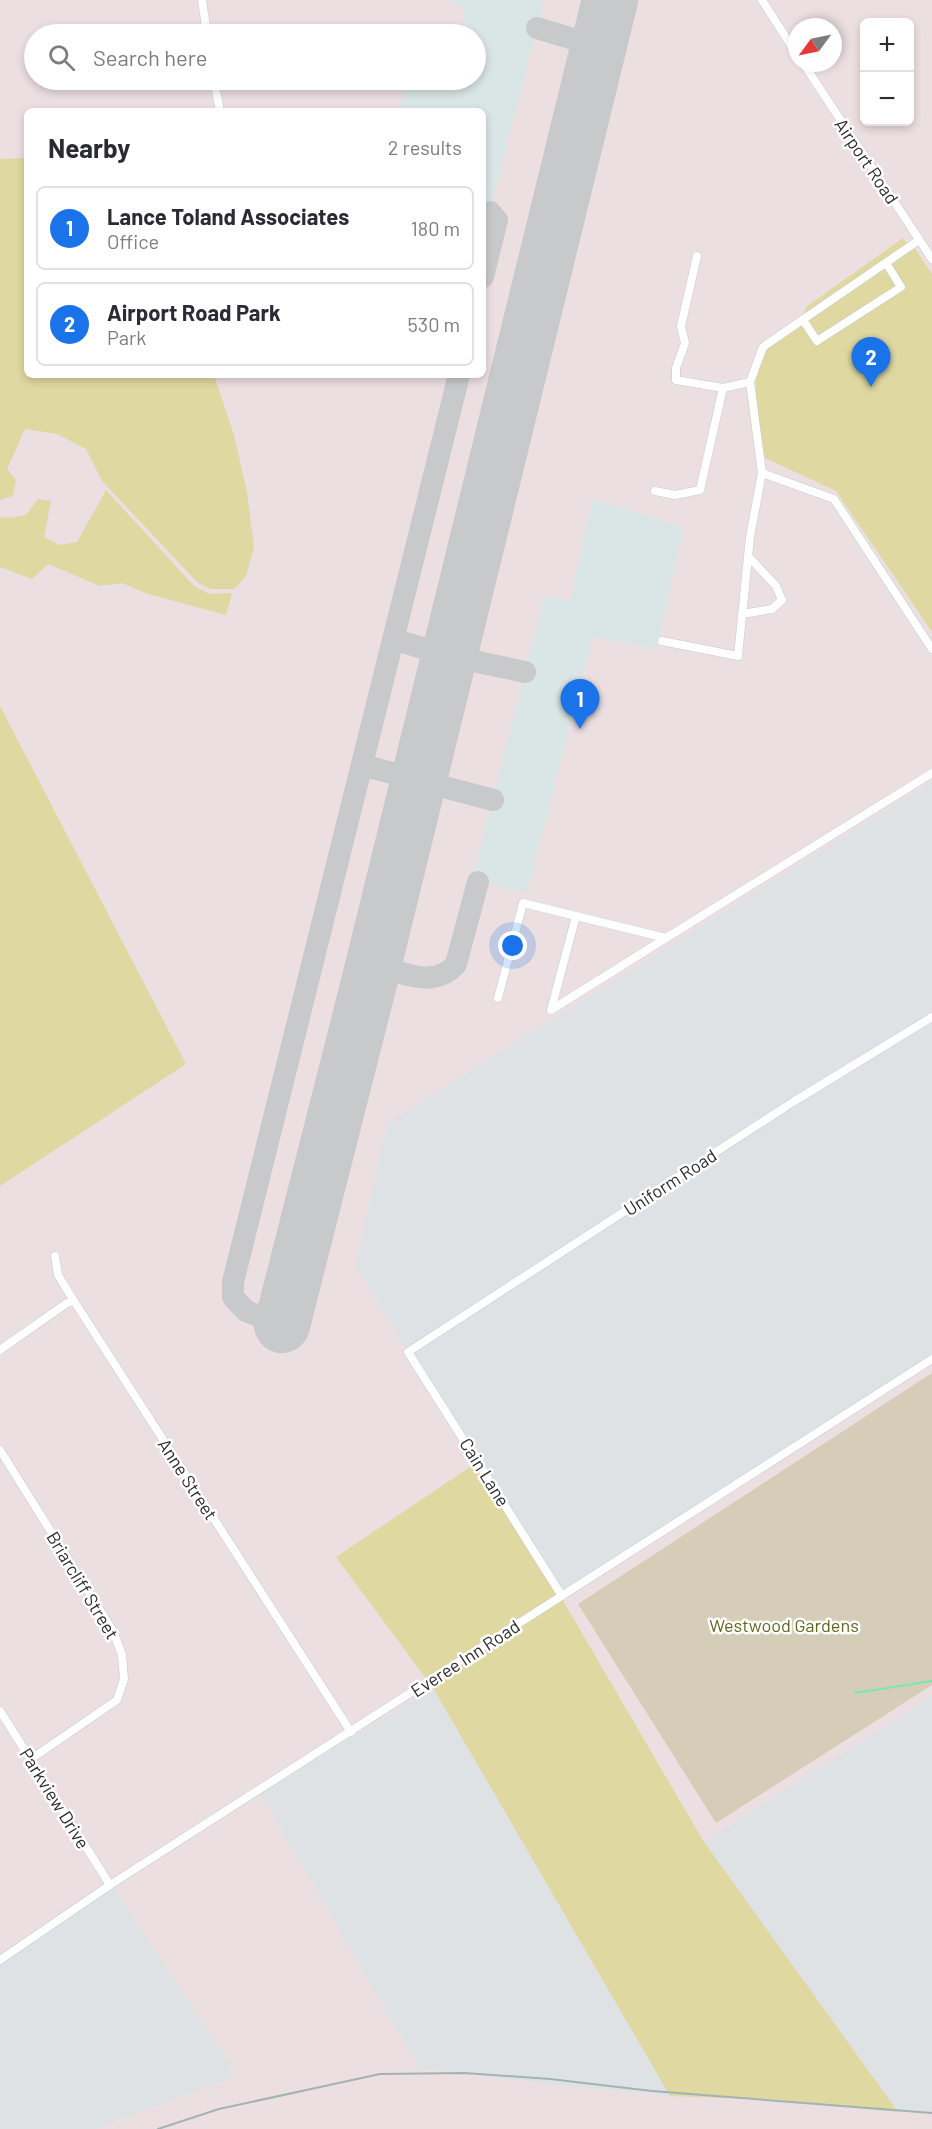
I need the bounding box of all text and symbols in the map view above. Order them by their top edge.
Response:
north arrow [788,18,842,72]
map controls [860,18,914,126]
button: + [860,18,914,72]
search box [24,24,486,90]
icon: search [45,41,78,74]
text: Search here [93,44,207,70]
button: − [860,72,914,126]
street label: Airport Road [830,114,904,208]
text: Nearby [48,132,130,163]
text: 2 results [388,135,462,159]
text: Lance Toland Associates [107,203,349,229]
text: 1 [66,216,73,240]
text: 180 m [411,216,460,240]
text: Office [107,229,159,253]
text: Airport Road Park [107,299,281,325]
text: 2 [64,312,75,336]
text: 530 m [408,312,460,336]
text: Park [107,325,146,349]
pin: 2 [852,338,890,387]
pin: 1 [560,680,600,729]
your location [498,931,527,960]
street label: Uniform Road [619,1144,721,1220]
street label: Anne Street [154,1434,222,1524]
street label: Cain Lane [455,1434,515,1510]
street label: Briarcliff Street [42,1527,124,1643]
park label: Westwood Gardens [709,1614,859,1636]
street label: Everee Inn Road [406,1615,524,1701]
street label: Parkview Drive [15,1744,95,1852]

